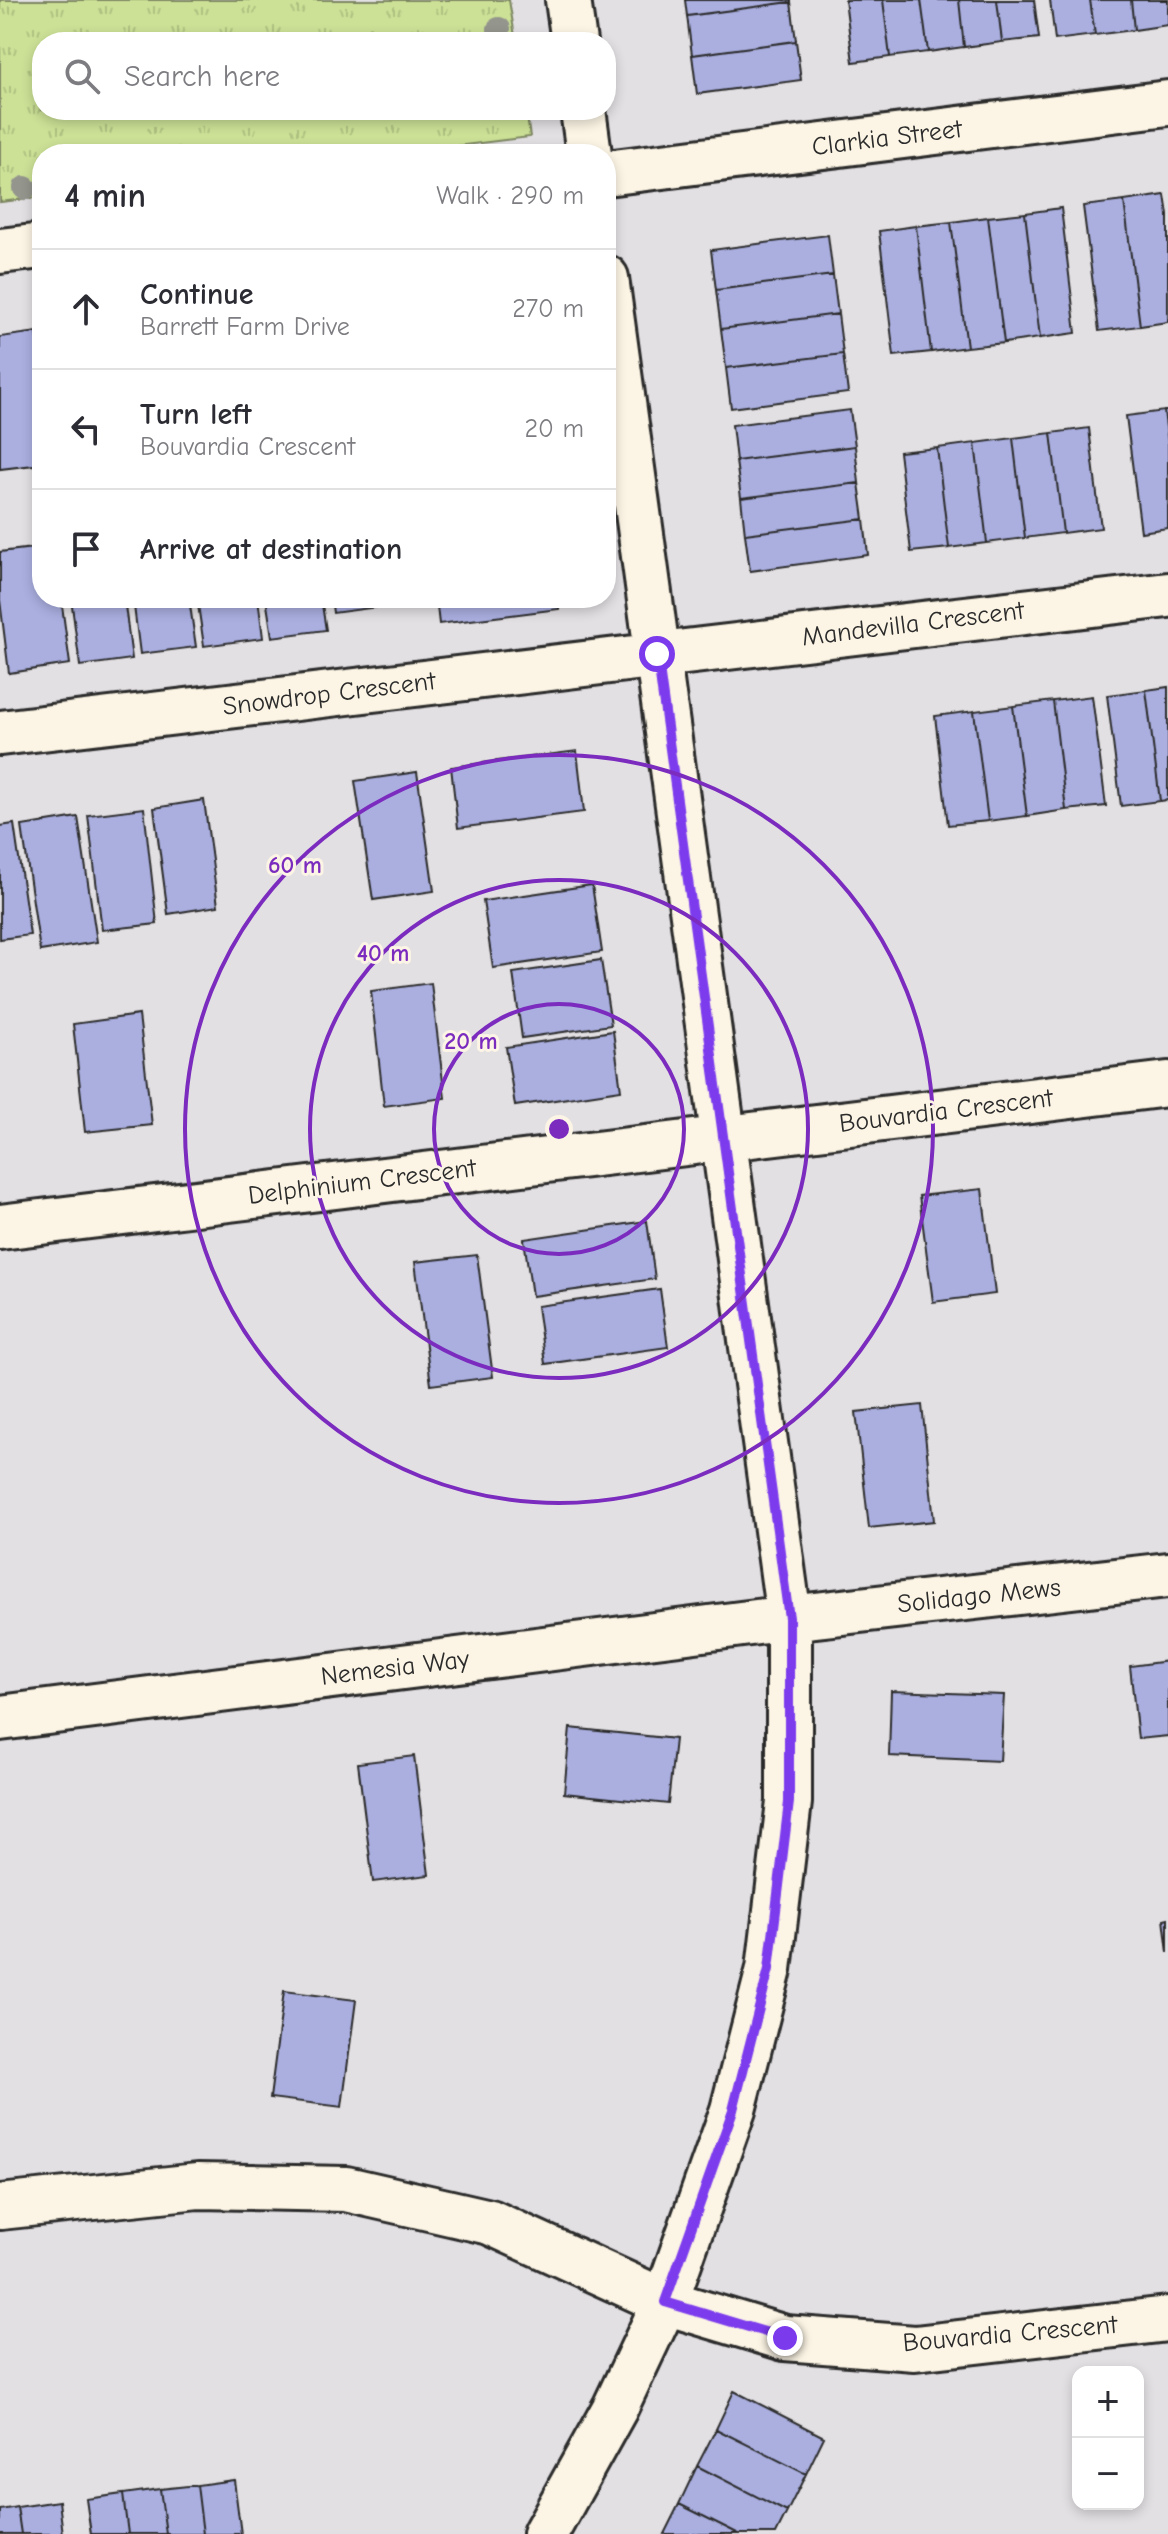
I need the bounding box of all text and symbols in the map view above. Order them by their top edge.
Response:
search box [32,32,616,120]
icon: search [60,54,104,98]
text: Search here [124,59,280,94]
street label: Clarkia Street [810,114,965,162]
text: 4 min [64,176,146,216]
text: Walk · 290 m [436,181,584,211]
text: Continue [140,277,254,312]
icon: ahead [64,287,108,331]
text: 270 m [512,294,584,324]
text: Barrett Farm Drive [140,312,350,342]
text: Turn left [140,397,252,432]
icon: left [64,407,108,451]
text: 20 m [524,414,584,444]
text: Bouvardia Crescent [140,432,355,462]
icon: arrive [64,527,108,571]
text: Arrive at destination [140,532,402,567]
street label: Mandevilla Crescent [800,595,1027,653]
route start [639,636,675,672]
street label: Snowdrop Crescent [221,666,439,722]
text: 60 m [268,851,322,879]
text: 40 m [357,939,409,967]
text: 20 m [444,1027,498,1055]
street label: Bouvardia Crescent [837,1083,1056,1139]
centre of rings [545,1115,573,1143]
street label: Delphinium Crescent [246,1153,479,1211]
street label: Solidago Mews [896,1572,1062,1620]
street label: Nemesia Way [319,1644,471,1692]
street label: Bouvardia Crescent [902,2310,1120,2358]
route end [767,2320,803,2356]
map controls [1072,2366,1144,2510]
button: + [1072,2366,1144,2438]
button: − [1072,2438,1144,2510]

